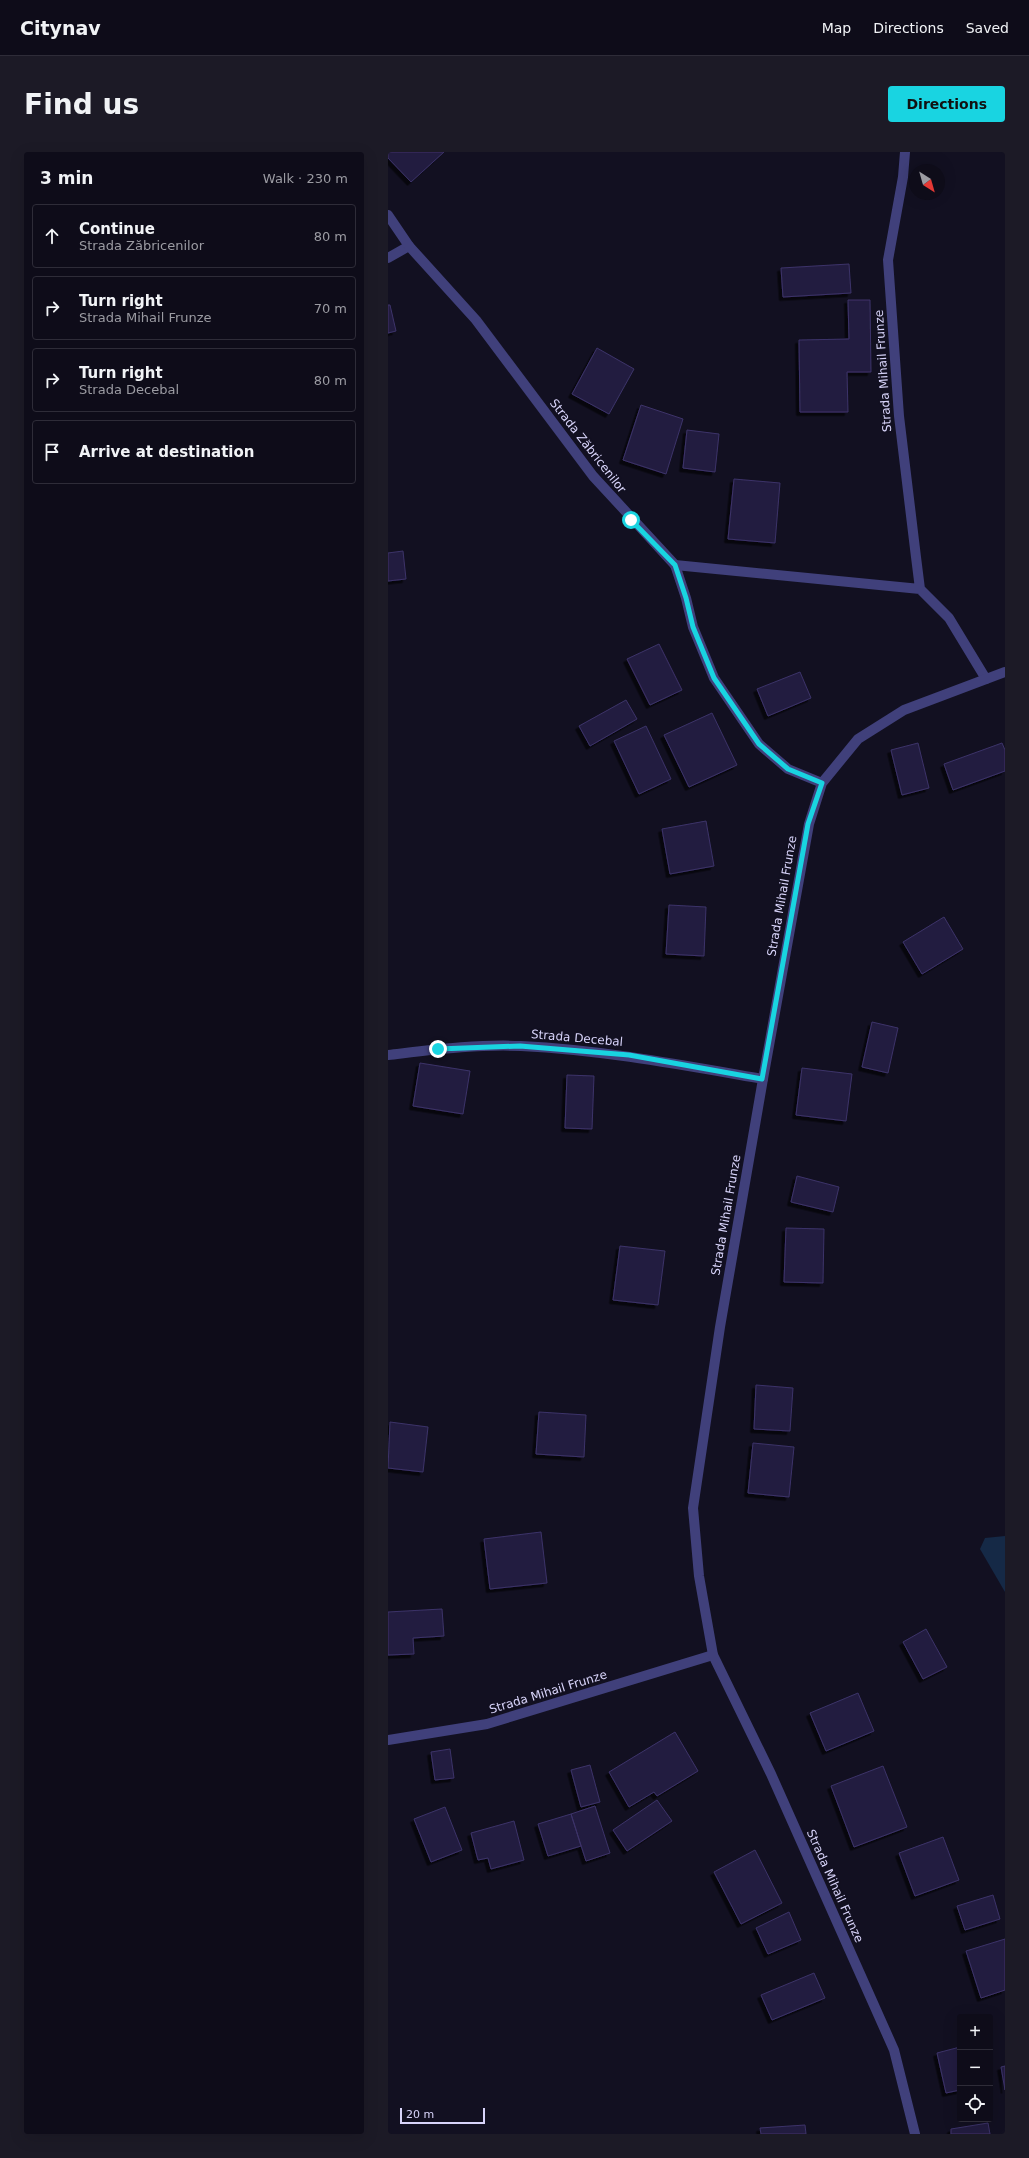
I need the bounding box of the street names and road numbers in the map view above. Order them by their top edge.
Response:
street label: Strada Mihail Frunze [872,309,894,433]
street label: Strada Zăbricenilor [547,396,629,496]
street label: Strada Mihail Frunze [764,835,800,957]
street label: Strada Decebal [530,1027,624,1049]
street label: Strada Mihail Frunze [708,1154,744,1276]
street label: Strada Mihail Frunze [487,1667,609,1717]
street label: Strada Mihail Frunze [804,1827,866,1945]

